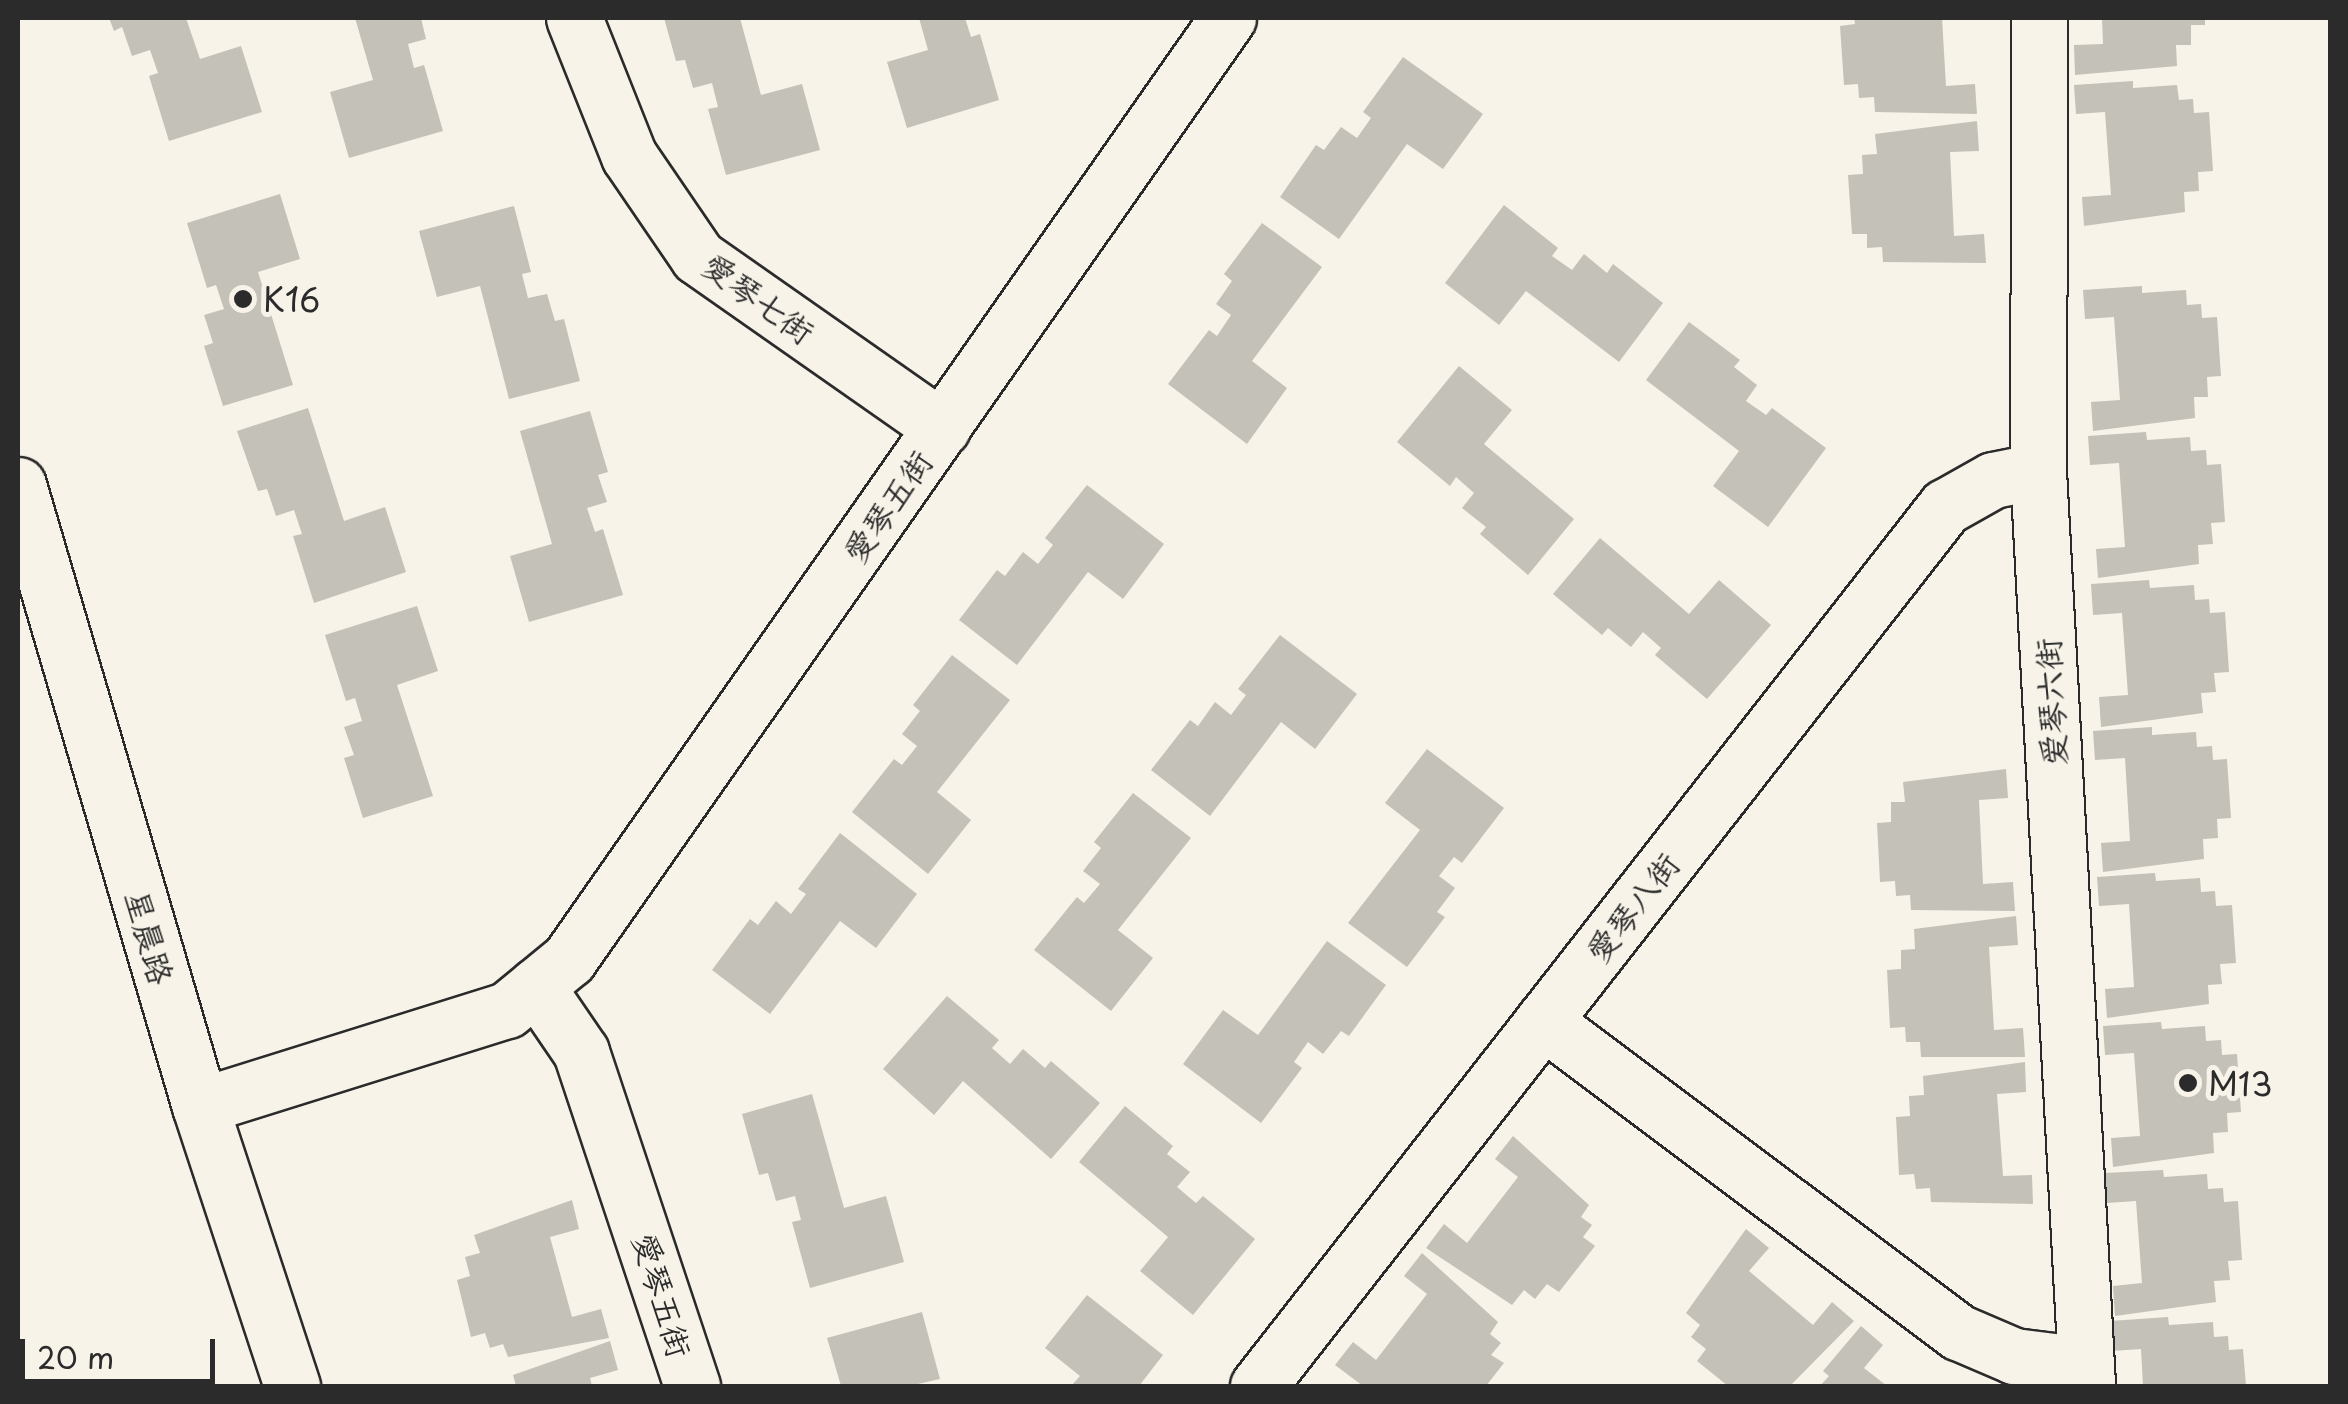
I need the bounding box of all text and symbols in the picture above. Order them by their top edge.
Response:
street label: 愛琴七街 [696,245,822,351]
place label: K16 [263,280,320,318]
marker: K16 [232,288,254,310]
street label: 愛琴五街 [835,443,939,569]
street label: 爱琴六街 [2027,637,2073,767]
street label: 愛琴八街 [1577,845,1687,969]
street label: 星晨路 [118,886,182,988]
place label: M13 [2208,1064,2272,1102]
marker: M13 [2177,1072,2199,1094]
street label: 愛琴五街 [626,1228,700,1362]
scale bar [25,1319,220,1381]
text: 20 m [37,1334,114,1379]

